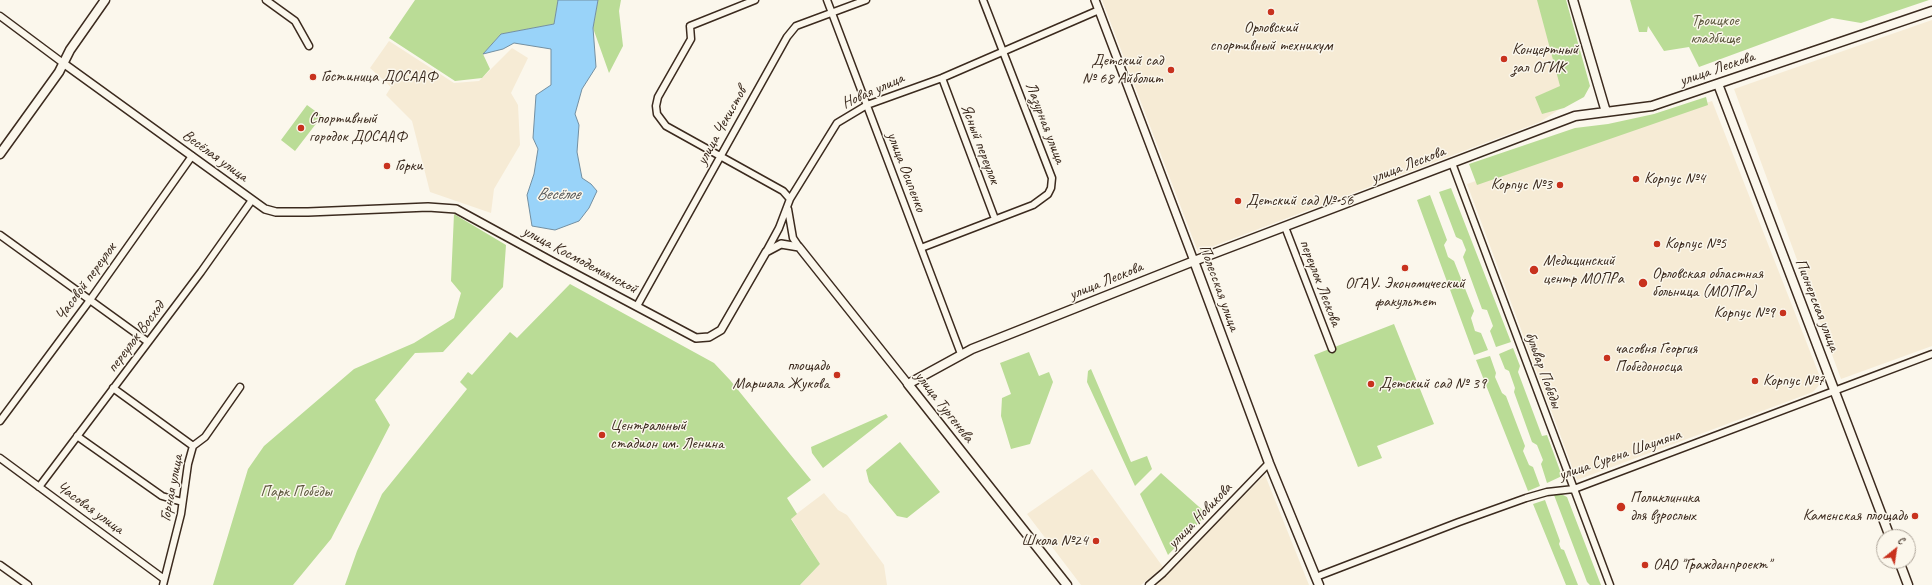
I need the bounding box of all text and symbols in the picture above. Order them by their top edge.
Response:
marker: Орловский спортивный техникум [1266,7,1276,17]
park label: Троицкое кладбище [1690,11,1740,49]
place label: Орловский спортивный техникум [1210,18,1332,56]
place label: Концертный зал ОГИК [1512,40,1578,78]
street label: улица Лескова [1677,47,1757,91]
place label: Детский сад № 68 Айболит [1082,51,1163,89]
marker: Концертный зал ОГИК [1499,54,1509,64]
marker: Детский сад № 68 Айболит [1166,65,1176,75]
place label: Гостиница ДОСААФ [321,67,438,87]
street label: Новая улица [839,69,907,113]
marker: Гостиница ДОСААФ [308,72,318,82]
street label: Лазурная улица [1021,80,1069,166]
street label: улица Чекистов [693,84,751,168]
street label: Ясный переулок [956,101,1004,187]
place label: Спортивный городок ДОСААФ [309,109,407,147]
marker: Спортивный городок ДОСААФ [296,123,306,133]
street label: Весёлая улица [178,126,252,186]
street label: улица Осипенко [882,129,930,215]
street label: улица Лескова [1368,142,1448,188]
place label: Горки [395,156,423,176]
marker: Горки [382,161,392,171]
place label: Корпус №4 [1644,169,1705,189]
marker: Корпус №4 [1631,174,1641,184]
place label: Корпус №3 [1491,175,1552,195]
marker: Корпус №3 [1555,180,1565,190]
water label: Весёлое [536,185,580,205]
place label: Детский сад № 56 [1246,191,1353,211]
marker: Детский сад № 56 [1233,196,1243,206]
street label: улица Космодемьянской [519,222,641,298]
place label: Корпус №5 [1665,234,1726,254]
street label: переулок Лескова [1295,237,1345,329]
street label: Часовой переулок [51,239,121,325]
marker: Корпус №5 [1652,239,1662,249]
street label: Полесская улица [1195,242,1243,334]
place label: Медицинский центр МОПРа [1543,251,1624,289]
street label: Пионерская улица [1791,256,1843,354]
street label: улица Лескова [1066,258,1146,304]
marker: ОГАУ. Экономический факультет [1400,263,1410,273]
marker: Медицинский центр МОПРа [1528,264,1540,276]
place label: Орловская областная больница (МОПРа) [1652,264,1763,302]
place label: ОГАУ. Экономический факультет [1345,274,1465,312]
marker: Орловская областная больница (МОПРа) [1637,277,1649,289]
street label: переулок Восход [103,298,169,376]
place label: Корпус №9 [1714,303,1775,323]
marker: Корпус №9 [1778,308,1788,318]
street label: бульвар Победы [1520,329,1566,411]
place label: часовня Георгия Победоносца [1615,339,1697,377]
marker: часовня Георгия Победоносца [1602,353,1612,363]
place label: площадь Маршала Жукова [732,356,829,394]
street label: улица Тургенева [910,367,978,447]
marker: площадь Маршала Жукова [832,370,842,380]
place label: Корпус №7 [1763,371,1824,391]
place label: Детский сад № 39 [1379,374,1486,394]
marker: Корпус №7 [1750,376,1760,386]
marker: Детский сад № 39 [1366,379,1376,389]
place label: Центральный стадион им. Ленина [610,416,723,454]
street label: улица Сурена Шаумяна [1556,425,1684,485]
marker: Центральный стадион им. Ленина [597,430,607,440]
street label: Горная улица [156,453,188,523]
street label: Часовая улица [53,477,127,539]
street label: улица Новикова [1164,479,1236,553]
park label: Парк Победы [260,482,332,502]
place label: Поликлиника для взрослых [1630,488,1699,526]
marker: Поликлиника для взрослых [1615,501,1627,513]
place label: Каменская площадь [1803,506,1907,526]
marker: Каменская площадь [1910,511,1920,521]
north arrow [1876,529,1916,569]
place label: Школа №24 [1021,531,1088,551]
text: С [1896,532,1907,547]
marker: Школа №24 [1091,536,1101,546]
place label: ОАО "Гражданпроект" [1653,555,1771,575]
marker: ОАО "Гражданпроект" [1640,560,1650,570]

